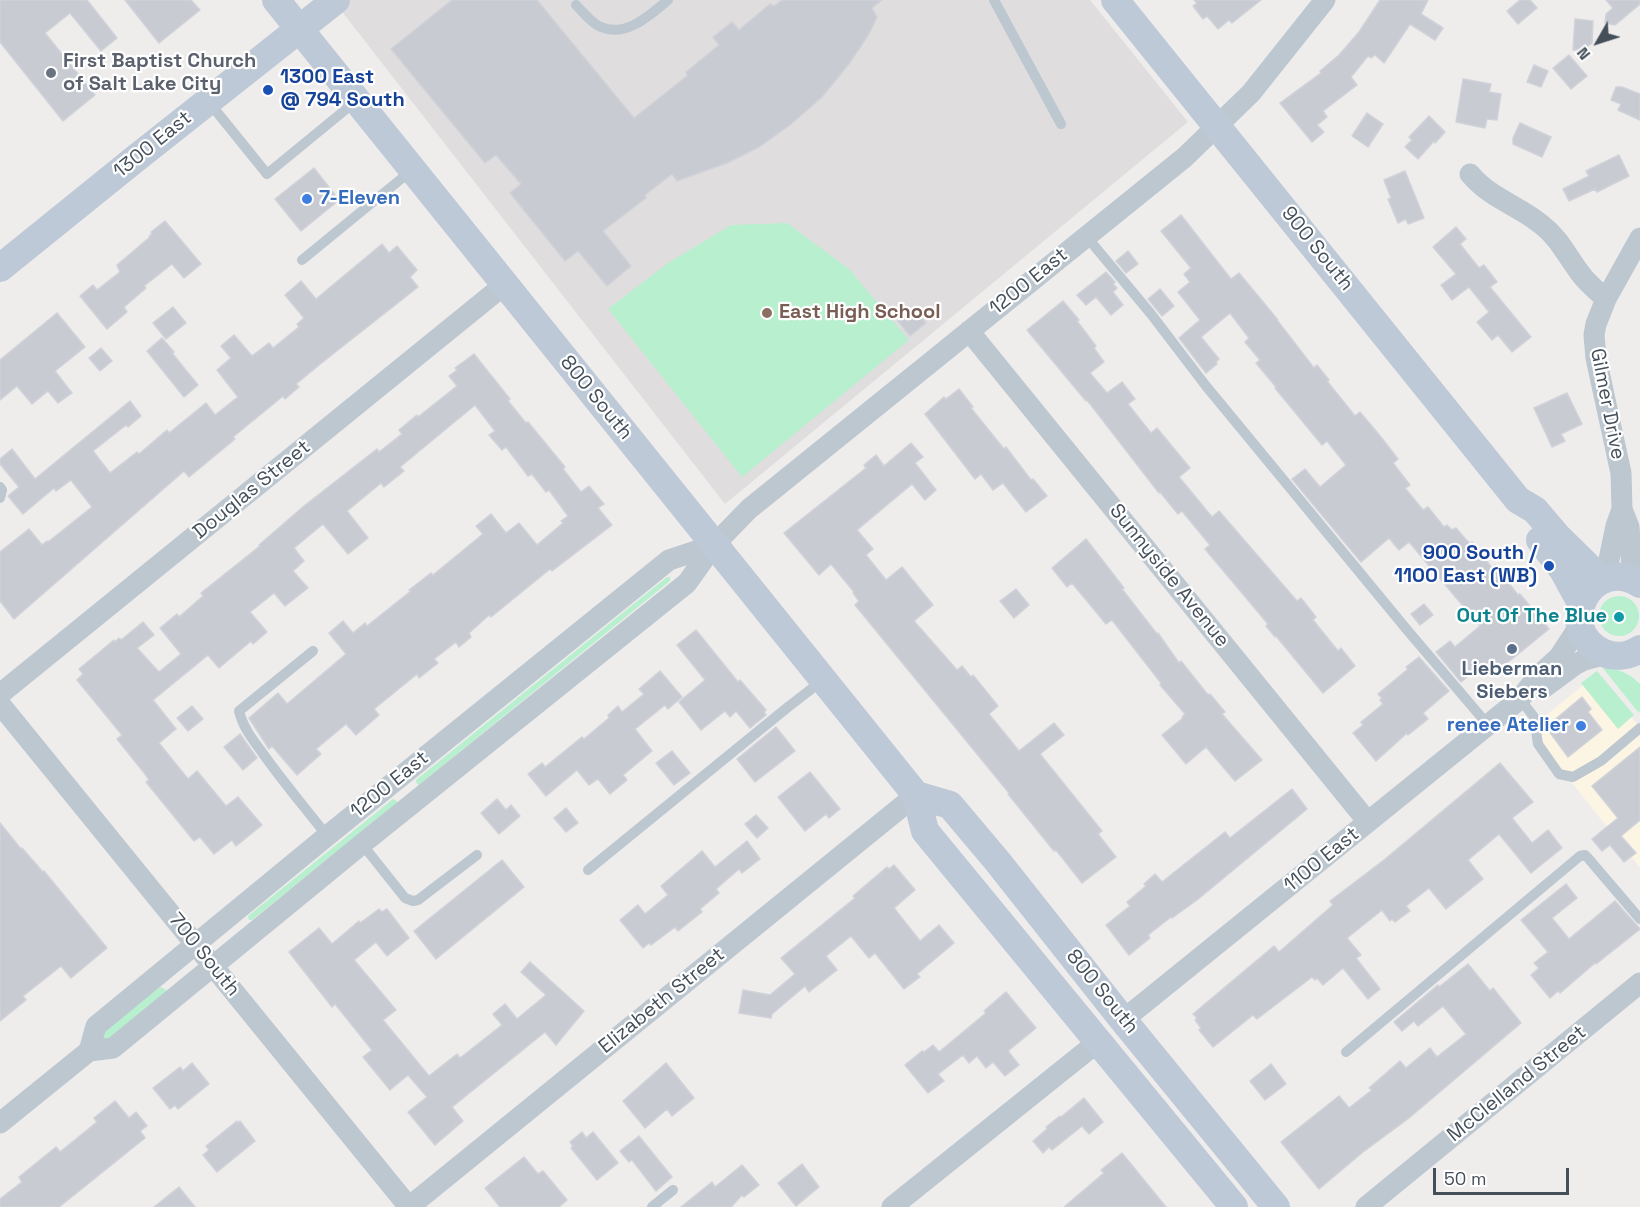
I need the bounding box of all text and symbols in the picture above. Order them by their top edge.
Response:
north arrow [1568,12,1628,72]
text: N [1572,43,1595,64]
place label: First Baptist Church of Salt Lake City [63,50,256,97]
marker: First Baptist Church of Salt Lake City [44,66,58,80]
place label: 1300 East @ 794 South [280,66,405,113]
marker: 1300 East @ 794 South [261,83,275,97]
street label: 1300 East [109,106,197,184]
place label: 7-Eleven [319,187,400,211]
marker: 7-Eleven [300,192,314,206]
street label: 900 South [1276,202,1358,296]
street label: 1200 East [985,243,1073,321]
place label: East High School [779,301,941,325]
marker: East High School [760,306,774,320]
street label: Gilmer Drive [1584,346,1630,462]
street label: 800 South [555,351,637,445]
street label: Douglas Street [189,435,315,545]
street label: Sunnyside Avenue [1104,500,1234,652]
place label: 900 South / 1100 East (WB) [1394,542,1537,589]
marker: 900 South / 1100 East (WB) [1542,559,1556,573]
place label: Out Of The Blue [1456,605,1607,629]
marker: Out Of The Blue [1612,610,1626,624]
marker: Lieberman Siebers [1505,642,1519,656]
place label: Lieberman Siebers [1462,658,1562,705]
place label: renee Atelier [1447,714,1569,738]
marker: renee Atelier [1574,719,1588,733]
street label: 1200 East [346,746,434,824]
street label: 1100 East [1280,822,1364,898]
street label: 700 South [163,909,245,1001]
street label: Elizabeth Street [594,943,730,1059]
street label: 800 South [1061,945,1143,1039]
street label: McClelland Street [1443,1021,1591,1147]
scale bar [1436,1156,1572,1194]
text: 50 m [1444,1167,1486,1190]

